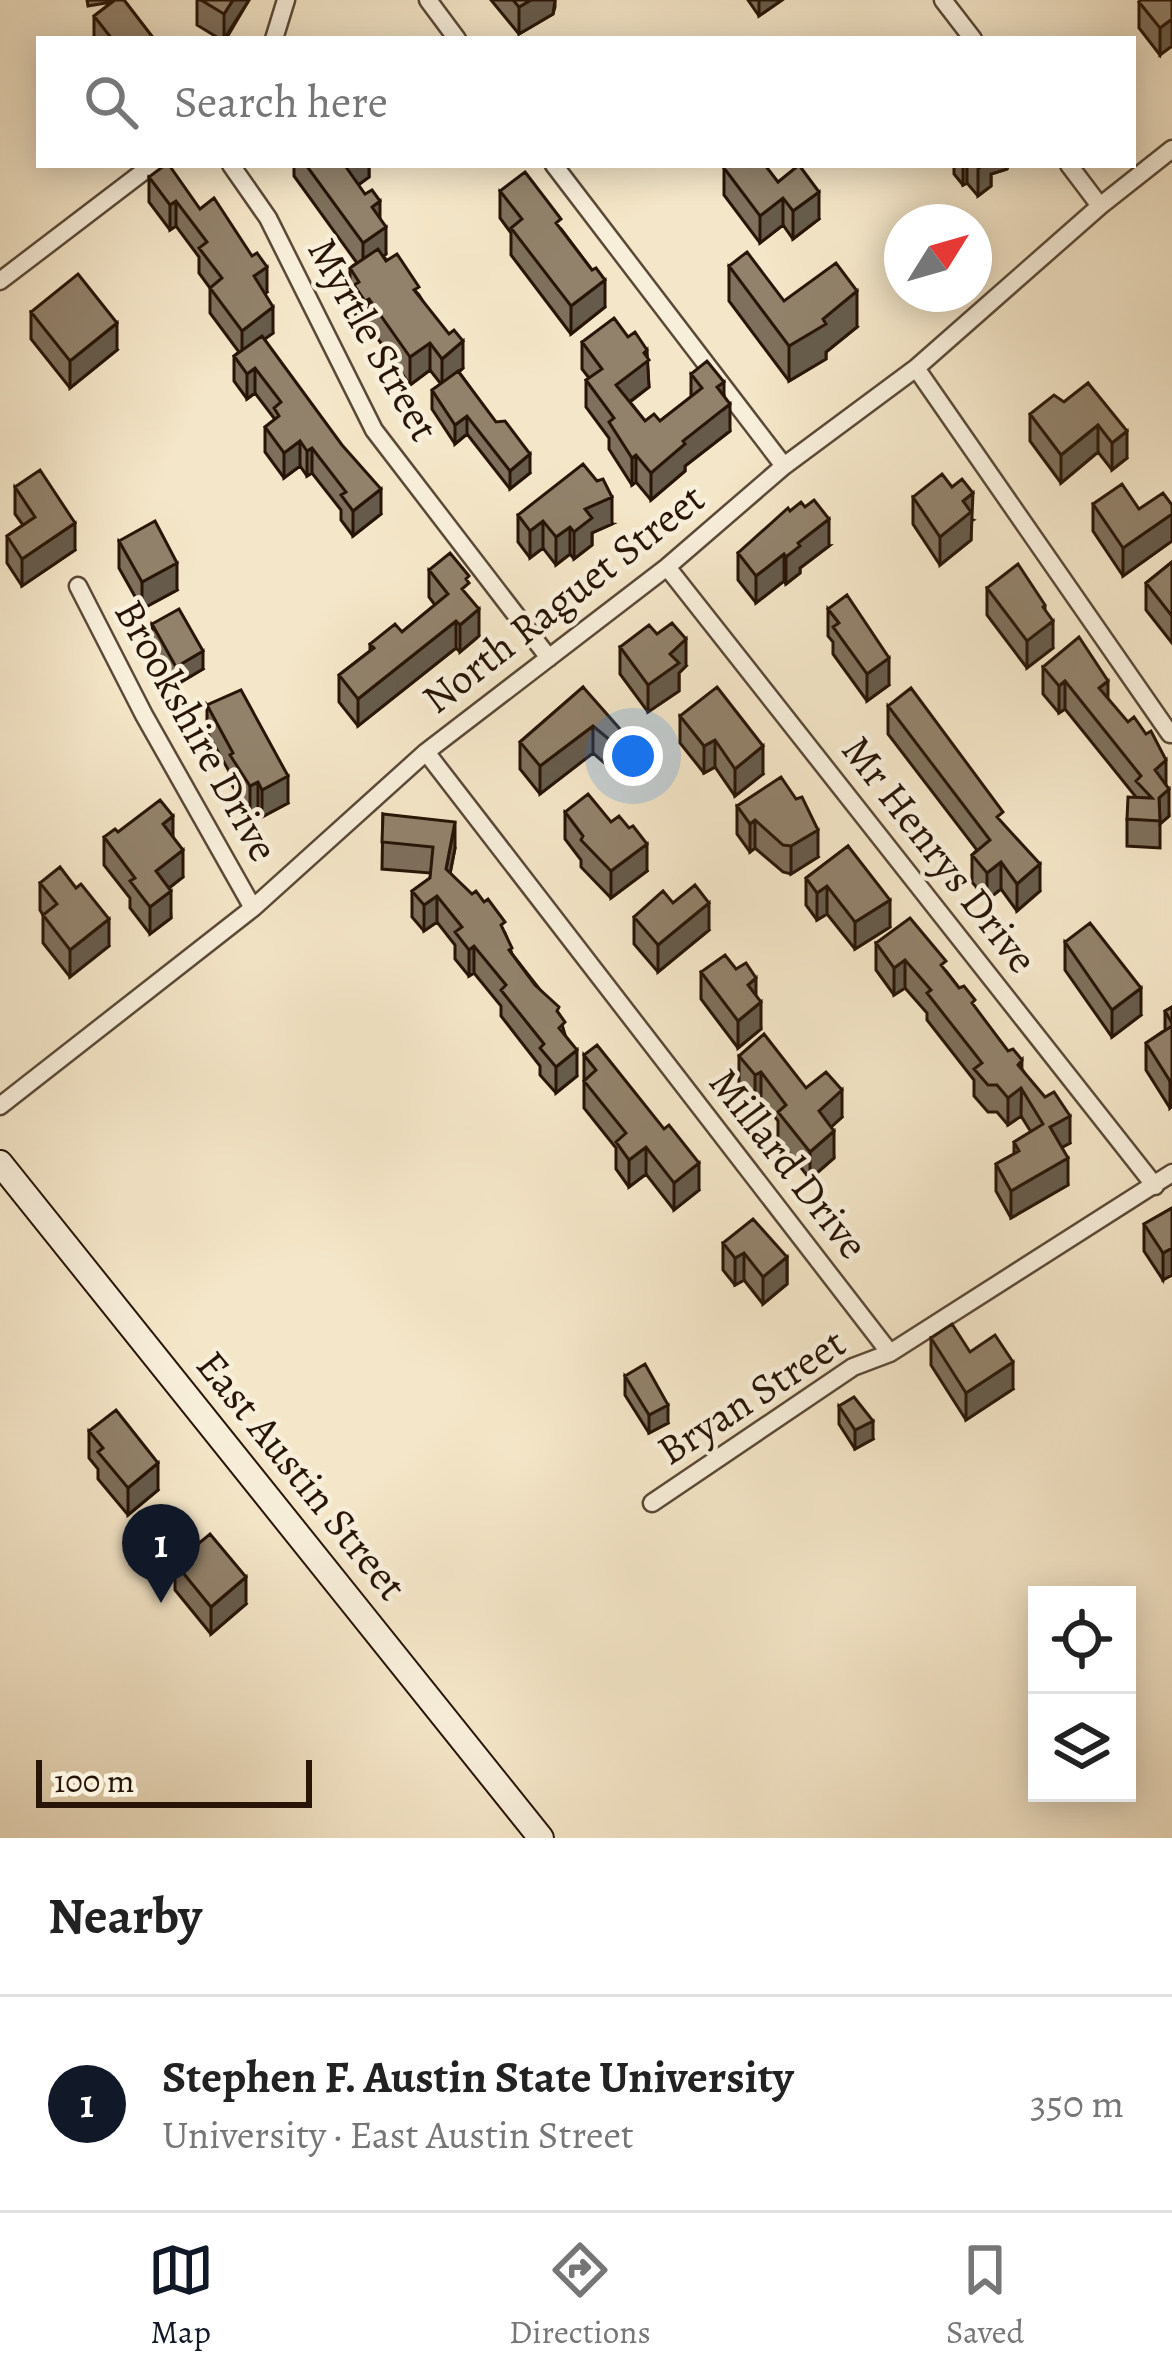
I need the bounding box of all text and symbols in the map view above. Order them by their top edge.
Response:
search box [36,36,1136,168]
icon: search [78,69,144,135]
text: Search here [174,71,388,133]
north arrow [884,204,992,312]
street label: Myrtle Street [295,227,453,451]
street label: North Raguet Street [410,470,716,726]
street label: Brookshire Drive [101,589,293,871]
street label: Mr Henrys Drive [829,723,1051,985]
your location [603,726,663,786]
street label: Millard Drive [696,1056,882,1270]
street label: Bryan Street [646,1314,856,1478]
street label: East Austin Street [183,1338,421,1612]
pin: 1 [122,1504,200,1603]
map controls [1028,1586,1136,1802]
button: locate [1028,1586,1136,1694]
button: layers [1028,1694,1136,1802]
scale bar [36,1754,312,1807]
text: 100 m [54,1758,134,1803]
text: Nearby [48,1881,202,1951]
text: Stephen F. Austin State University [162,2046,794,2108]
text: 1 [80,2077,94,2130]
text: 350 m [1030,2077,1124,2130]
text: University · East Austin Street [162,2108,634,2161]
tab: Map [148,2237,214,2354]
tab: Directions [509,2237,651,2354]
tab: Saved [946,2237,1024,2354]

